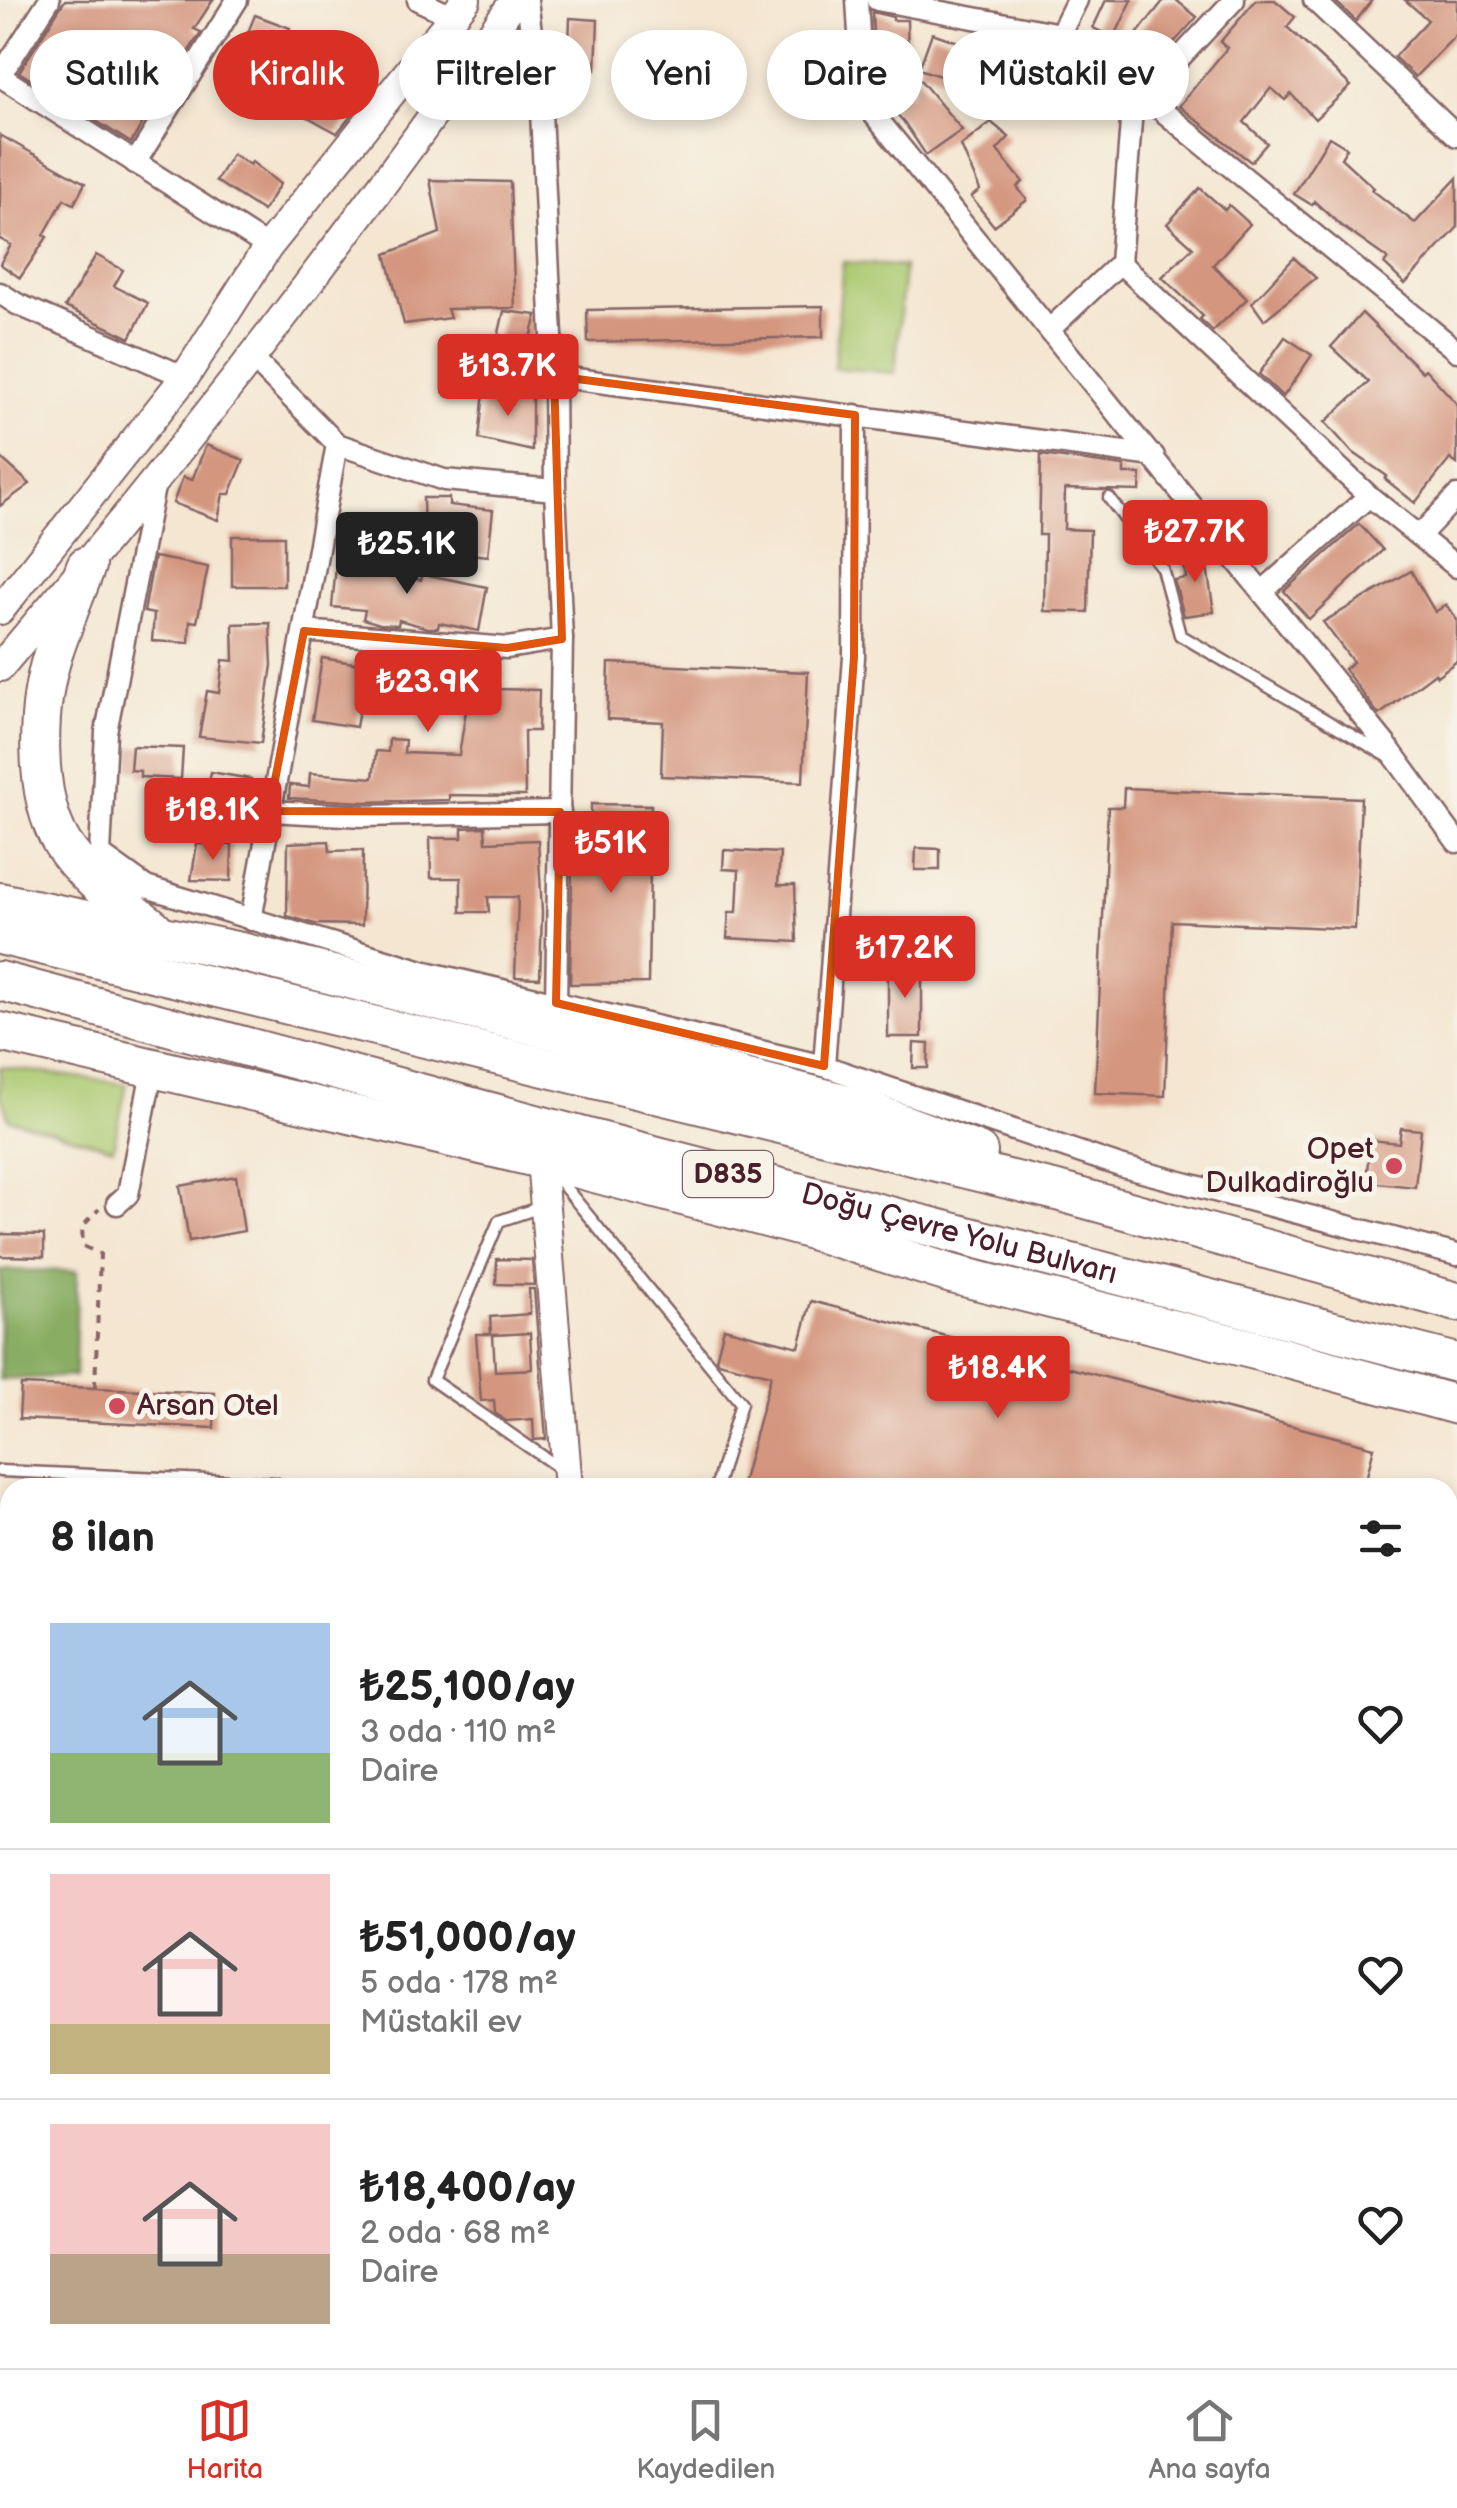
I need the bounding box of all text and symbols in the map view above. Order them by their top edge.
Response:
chip: Satılık [30,30,193,120]
chip: Kiralık [213,30,379,120]
chip: Filtreler [399,30,591,120]
chip: Yeni [611,30,747,120]
chip: Daire [767,30,923,120]
chip: Müstakil ev [943,30,1189,120]
pin: ₺13.7K [427,334,589,419]
text: ₺13.7K [460,347,556,386]
pin: ₺27.7K [1114,500,1276,585]
pin: ₺25.1K [326,512,488,597]
text: ₺27.7K [1145,513,1245,552]
text: ₺25.1K [358,525,456,564]
pin: ₺23.9K [347,650,509,735]
text: ₺23.9K [377,663,479,702]
pin: ₺18.1K [132,778,294,863]
text: ₺18.1K [166,791,260,830]
pin: ₺51K [552,811,670,896]
text: ₺51K [575,824,647,863]
pin: ₺17.2K [824,916,986,1001]
text: ₺17.2K [856,929,954,968]
place label: Opet Dulkadiroğlu [1205,1131,1374,1201]
road number: D835 [683,1151,773,1197]
marker: Opet Dulkadiroğlu [1383,1155,1405,1177]
street label: Doğu Çevre Yolu Bulvarı [797,1176,1121,1292]
pin: ₺18.4K [917,1336,1079,1421]
text: ₺18.4K [949,1349,1047,1388]
place label: Arsan Otel [137,1388,279,1424]
marker: Arsan Otel [106,1395,128,1417]
icon: filters [1353,1511,1408,1566]
text: 8 ilan [50,1513,155,1564]
text: ₺25,100/ay [360,1662,575,1713]
icon: home [130,1663,250,1783]
icon: heart [1353,1696,1408,1751]
text: 3 oda · 110 m² [360,1713,556,1752]
text: Daire [360,1752,438,1791]
text: ₺51,000/ay [360,1913,576,1964]
icon: home [130,1914,250,2034]
icon: heart [1353,1947,1408,2002]
text: 5 oda · 178 m² [360,1964,558,2003]
text: Müstakil ev [360,2003,522,2042]
text: ₺18,400/ay [360,2163,575,2214]
icon: home [130,2164,250,2284]
icon: heart [1353,2197,1408,2252]
text: 2 oda · 68 m² [360,2214,550,2253]
text: Daire [360,2253,438,2292]
tab: Harita [186,2393,263,2486]
tab: Kaydedilen [636,2393,775,2486]
tab: Ana sayfa [1148,2393,1270,2486]

